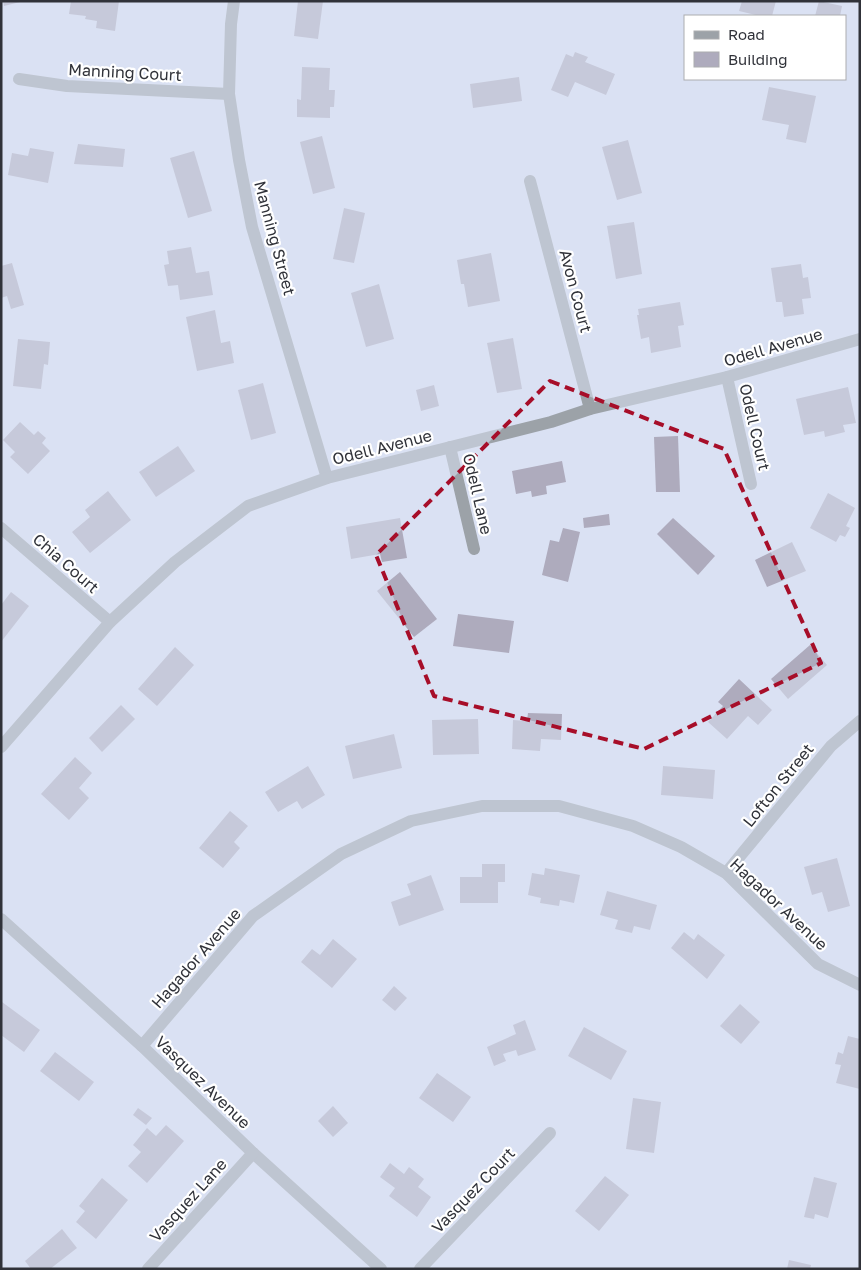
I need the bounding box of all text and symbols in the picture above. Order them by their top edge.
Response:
legend [684,15,846,80]
text: Road [728,25,765,43]
text: Building [728,50,788,68]
street label: Manning Court [68,59,182,85]
street label: Manning Street [250,179,300,297]
street label: Avon Court [555,247,597,335]
street label: Odell Avenue [721,323,825,371]
street label: Odell Court [735,382,775,472]
street label: Odell Avenue [330,425,434,469]
street label: Odell Lane [459,451,497,537]
street label: Chia Court [29,529,103,597]
street label: Lofton Street [738,739,818,831]
street label: Hagador Avenue [726,854,832,954]
street label: Hagador Avenue [147,904,245,1012]
street label: Vasquez Avenue [151,1031,255,1133]
street label: Vasquez Court [427,1143,519,1237]
street label: Vasquez Lane [145,1154,231,1246]

